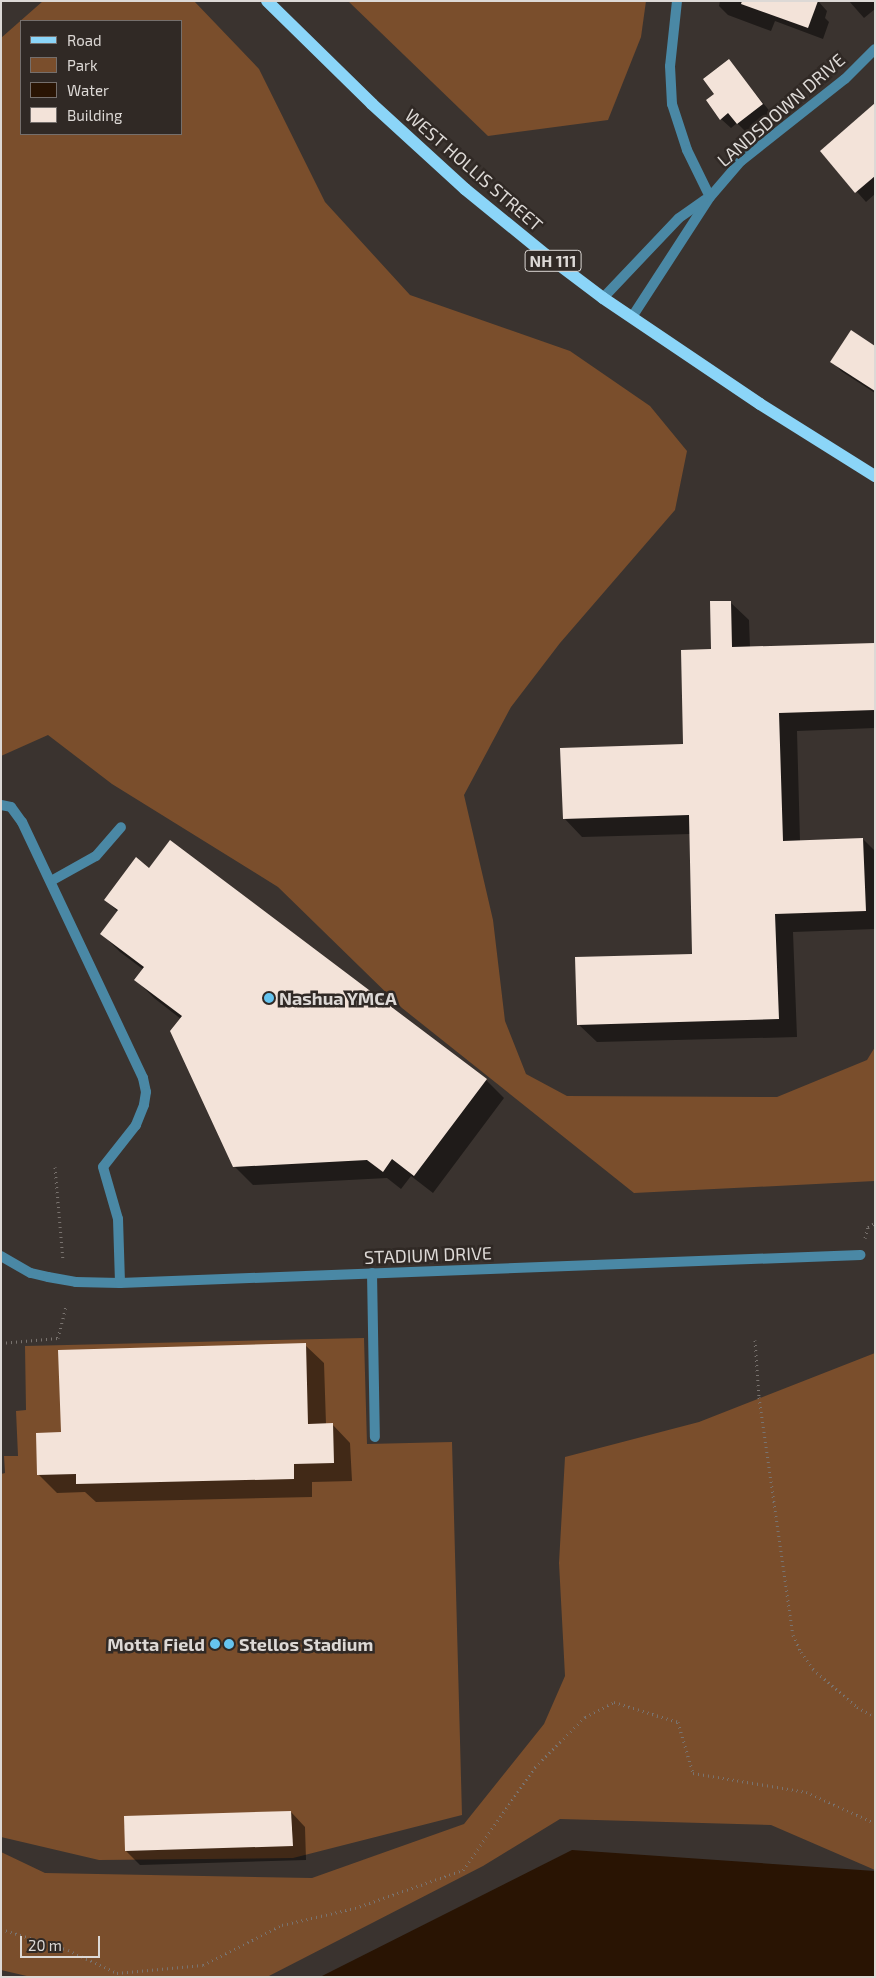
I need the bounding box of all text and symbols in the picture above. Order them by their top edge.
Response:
legend [20,20,182,135]
text: Road [67,31,102,49]
street label: LANDSDOWN DRIVE [713,49,849,171]
text: Park [67,56,98,74]
text: Water [67,81,109,99]
street label: WEST HOLLIS STREET [401,104,547,236]
text: Building [67,106,122,124]
road number: NH 111 [524,248,582,274]
place label: Nashua YMCA [279,987,397,1009]
marker: Nashua YMCA [263,992,275,1004]
street label: STADIUM DRIVE [364,1242,492,1268]
place label: Motta Field [107,1633,205,1655]
place label: Stellos Stadium [239,1633,373,1655]
marker: Motta Field [209,1638,221,1650]
marker: Stellos Stadium [223,1638,235,1650]
scale bar [22,1926,102,1958]
text: 20 m [28,1936,62,1954]

